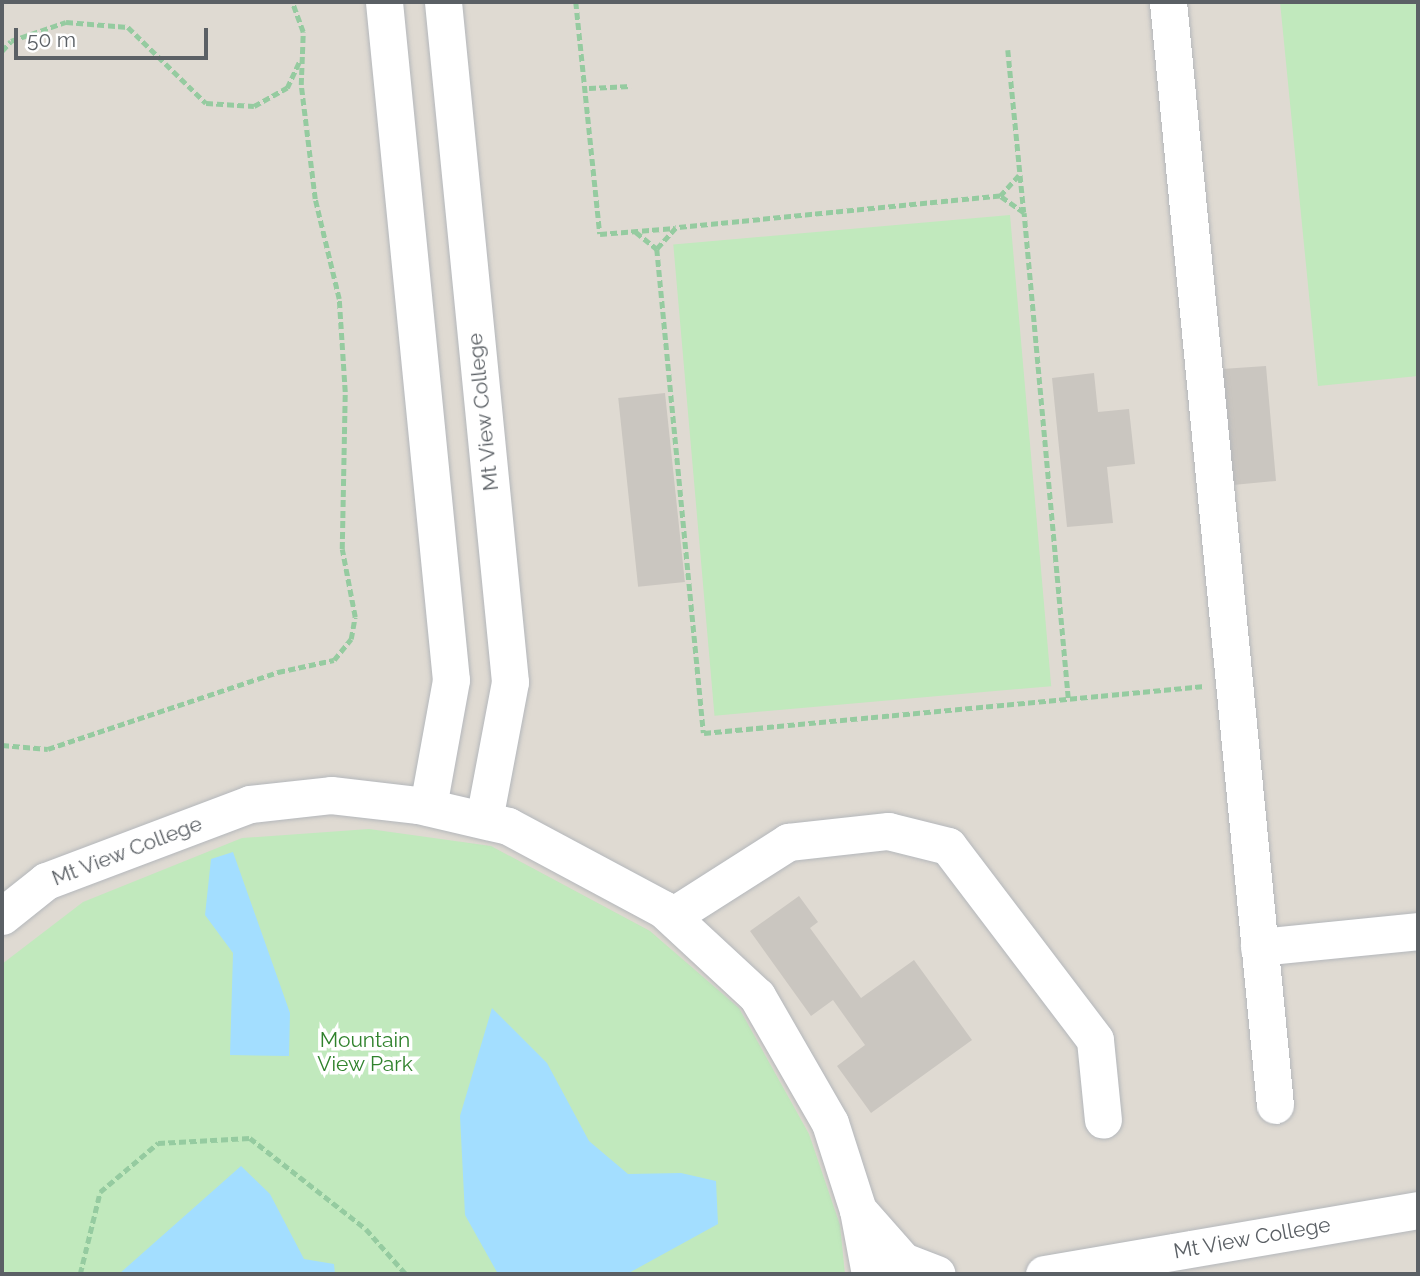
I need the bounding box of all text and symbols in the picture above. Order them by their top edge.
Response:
scale bar [18,14,212,58]
text: 50 m [27,27,76,52]
street label: Mt View College [462,331,504,493]
street label: Mt View College [48,811,206,891]
park label: Mountain View Park [317,1027,413,1077]
street label: Mt View College [1171,1212,1333,1264]

